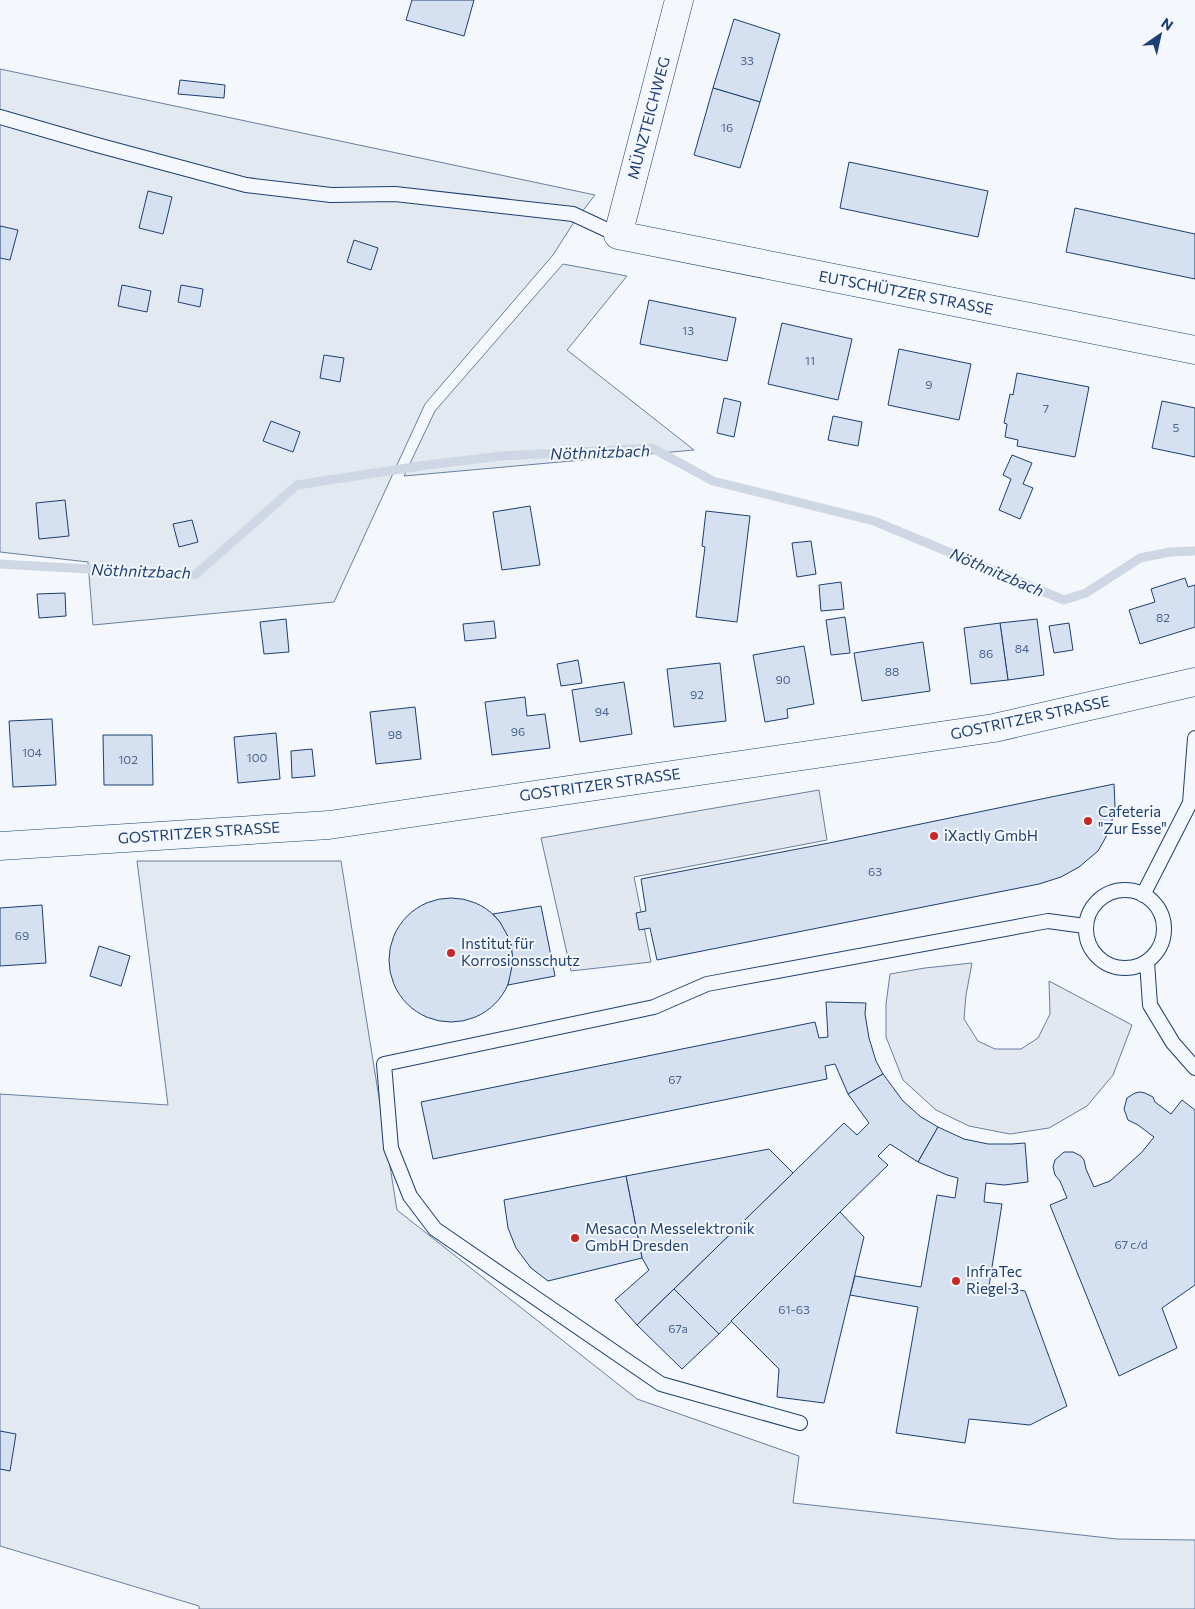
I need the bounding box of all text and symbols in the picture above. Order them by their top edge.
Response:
north arrow [1135,10,1185,60]
text: N [1158,14,1177,34]
house number: 33 [740,53,754,67]
street label: MÜNZTEICHWEG [623,55,673,181]
house number: 16 [721,120,733,134]
street label: EUTSCHÜTZER STRASSE [817,266,995,318]
house number: 13 [682,323,694,337]
house number: 11 [805,353,815,367]
house number: 9 [925,377,933,391]
house number: 7 [1043,401,1049,415]
house number: 5 [1173,420,1180,434]
water label: Nöthnitzbach [550,440,650,463]
water label: Nöthnitzbach [948,543,1047,600]
water label: Nöthnitzbach [91,559,191,582]
house number: 82 [1156,610,1170,624]
house number: 84 [1015,641,1029,655]
house number: 86 [979,646,993,660]
house number: 88 [885,664,899,678]
house number: 90 [775,672,791,686]
house number: 92 [690,687,704,701]
street label: GOSTRITZER STRASSE [949,691,1111,743]
house number: 94 [595,704,609,718]
house number: 96 [511,724,525,738]
house number: 98 [388,727,402,741]
house number: 104 [22,745,42,759]
house number: 100 [247,750,268,764]
house number: 102 [118,752,138,766]
street label: GOSTRITZER STRASSE [518,764,682,804]
place label: Cafeteria "Zur Esse" [1098,802,1167,837]
marker: Cafeteria "Zur Esse" [1082,815,1094,827]
street label: GOSTRITZER STRASSE [117,817,281,847]
place label: iXactly GmbH [944,826,1038,844]
marker: iXactly GmbH [928,830,940,842]
house number: 63 [868,864,882,878]
house number: 69 [15,928,29,942]
place label: Institut für Korrosionsschutz [461,934,580,969]
marker: Institut für Korrosionsschutz [445,947,457,959]
house number: 67 [668,1072,682,1086]
place label: Mesacon Messelektronik GmbH Dresden [585,1219,755,1254]
marker: Mesacon Messelektronik GmbH Dresden [569,1232,581,1244]
house number: 67 c/d [1114,1237,1148,1251]
place label: InfraTec Riegel 3 [966,1262,1022,1297]
marker: InfraTec Riegel 3 [950,1275,962,1287]
house number: 61-63 [778,1302,810,1316]
house number: 67a [668,1321,688,1335]

